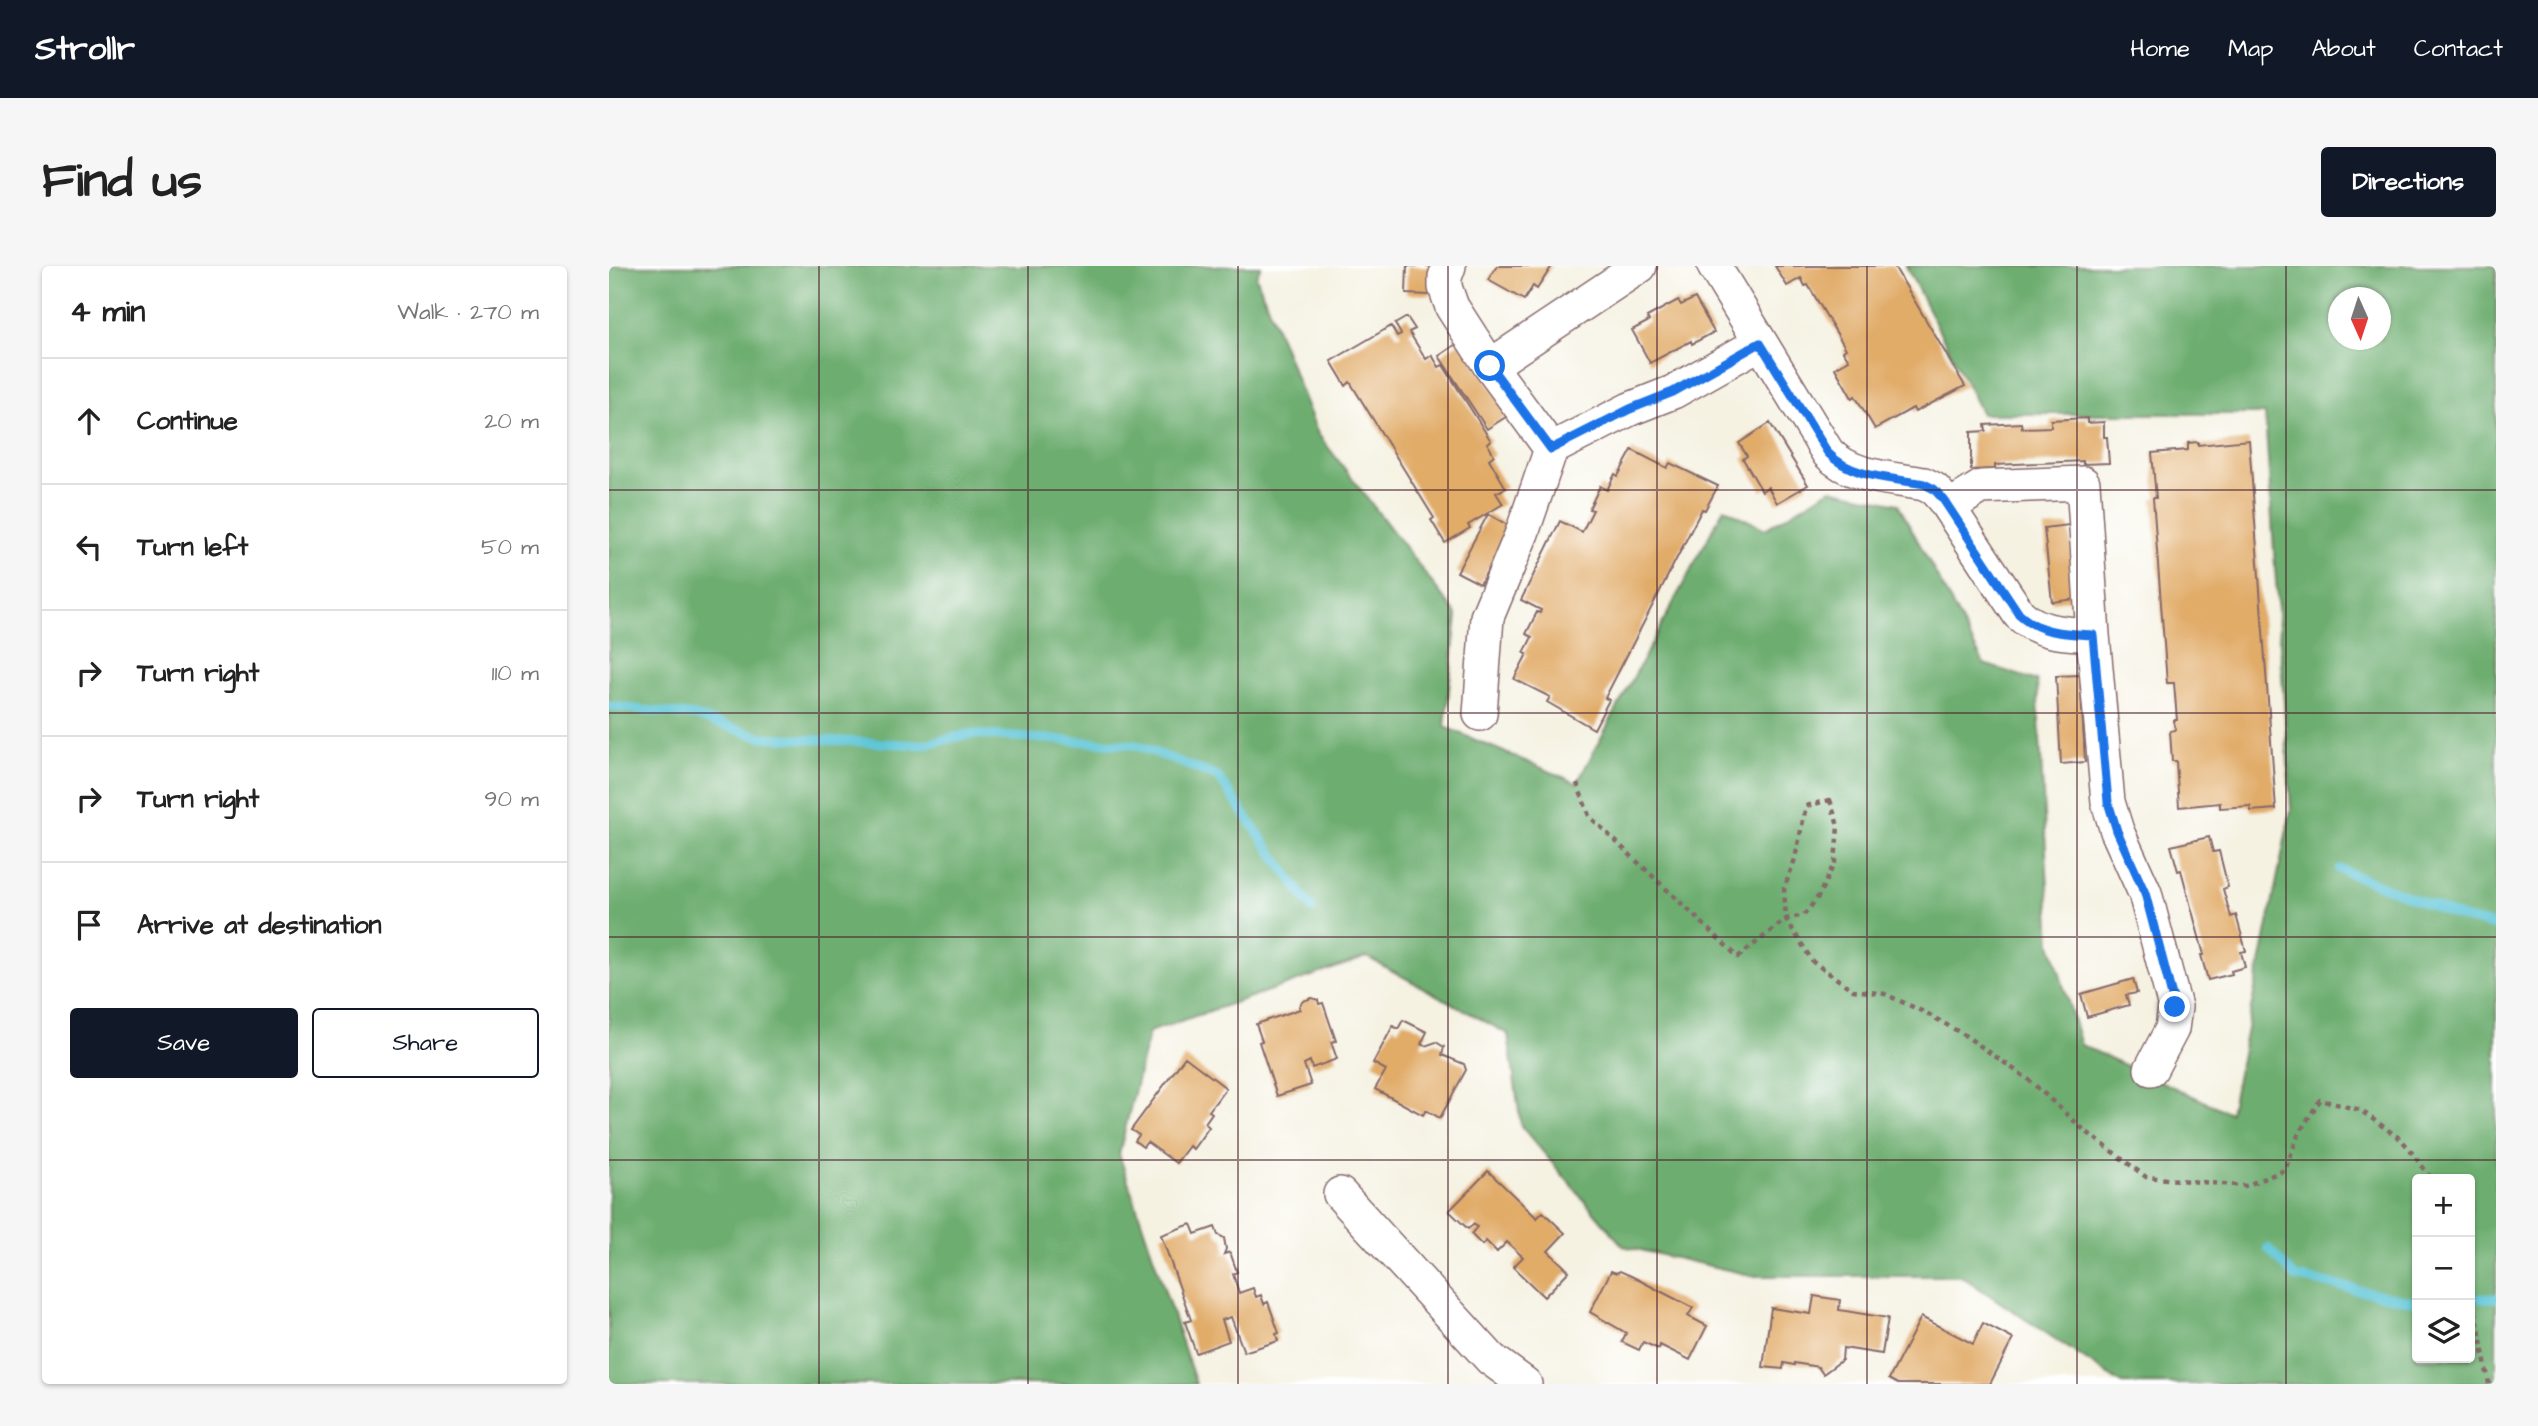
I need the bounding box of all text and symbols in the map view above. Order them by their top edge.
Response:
text: Strollr [35,26,135,72]
text: Home [2130,32,2190,66]
text: Map [2228,32,2273,66]
text: About [2311,32,2376,66]
text: Contact [2414,32,2503,66]
button: Directions [2321,147,2496,217]
text: Find us [42,148,202,216]
north arrow [2328,287,2391,350]
text: 4 min [70,291,145,333]
text: Walk · 270 m [397,296,539,328]
route start [1474,350,1505,381]
icon: ahead [70,402,108,440]
text: Continue [137,403,238,439]
text: 20 m [484,405,539,437]
icon: left [70,528,108,566]
text: Turn left [137,529,248,565]
text: 50 m [481,531,539,563]
icon: right [70,654,108,692]
text: Turn right [137,655,259,691]
text: 110 m [491,657,539,689]
icon: right [70,780,108,818]
text: Turn right [137,781,259,817]
text: 90 m [484,783,539,815]
icon: arrive [70,906,108,944]
text: Arrive at destination [137,907,382,943]
route end [2159,991,2190,1022]
button: Save [70,1008,298,1078]
button: Share [312,1008,539,1078]
map controls [2412,1174,2475,1363]
button: + [2412,1174,2475,1237]
button: − [2412,1237,2475,1300]
button: layers [2412,1300,2475,1363]

